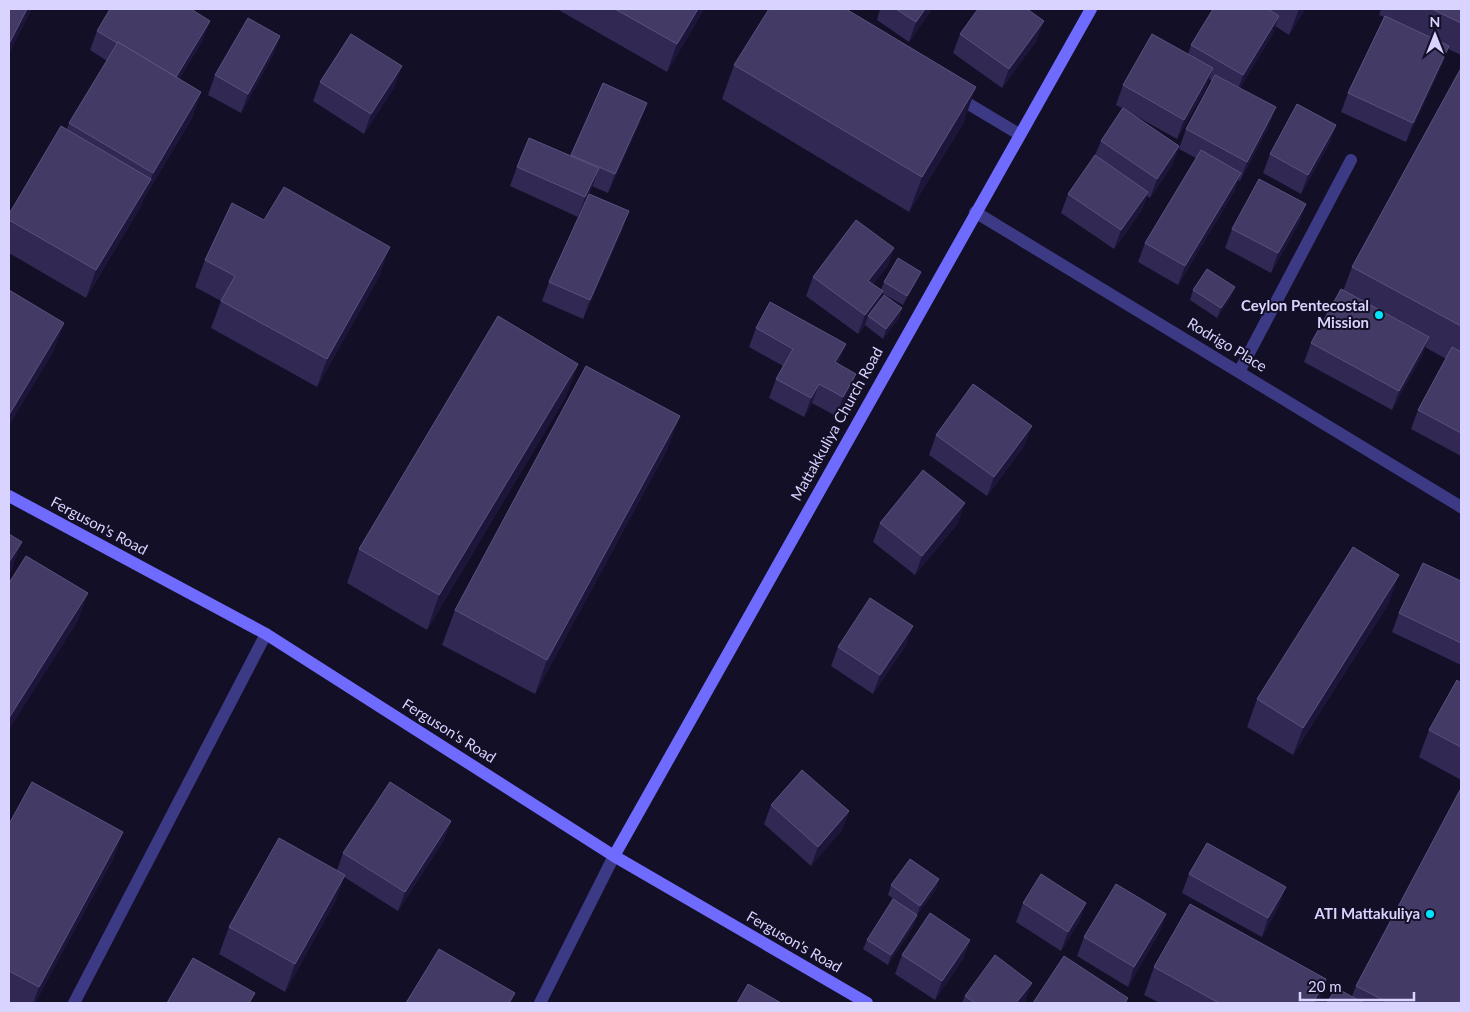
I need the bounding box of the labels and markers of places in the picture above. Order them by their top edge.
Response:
place label: Ceylon Pentecostal Mission [1241,296,1369,331]
marker: Ceylon Pentecostal Mission [1373,309,1385,321]
place label: ATI Mattakuliya [1314,904,1420,922]
marker: ATI Mattakuliya [1424,908,1436,920]

